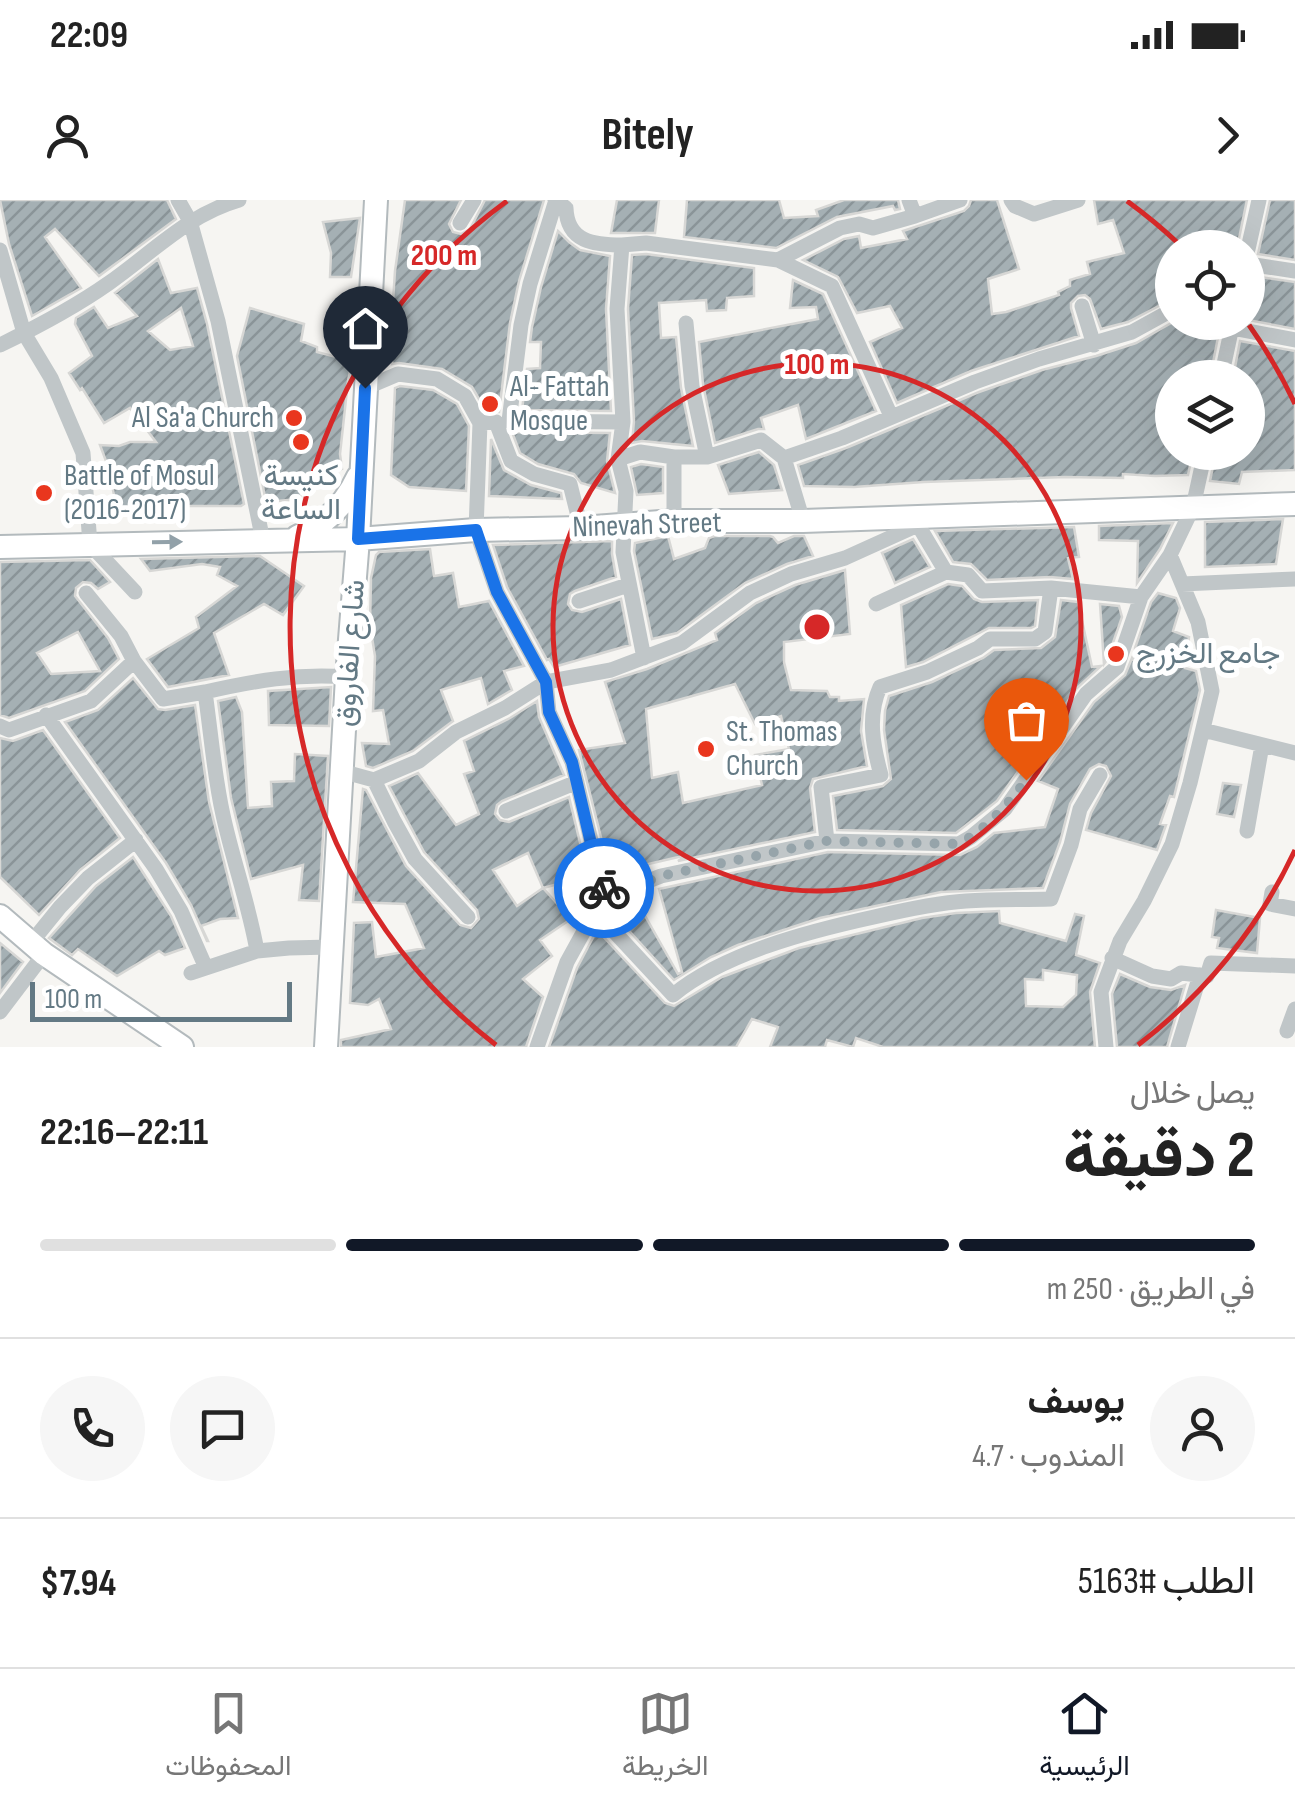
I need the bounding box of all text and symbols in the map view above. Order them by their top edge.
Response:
text: 22:09 [50,13,128,58]
icon: person [40,108,95,163]
text: Bitely [601,108,694,163]
icon: forward [1200,108,1255,163]
map controls [1155,230,1265,470]
button: locate [1155,230,1265,340]
text: 200 m [411,238,477,274]
pin [323,286,408,389]
icon: home [338,301,393,356]
text: 100 m [785,347,849,383]
button: layers [1155,360,1265,470]
place label: Al- Fattah Mosque [509,369,610,439]
marker: Al- Fattah Mosque [479,393,501,415]
place label: Al Sa'a Church [131,400,274,436]
marker: Al Sa'a Church [283,407,305,429]
marker: كنيسة الساعة [290,431,312,453]
place label: Battle of Mosul (2016-2017) [64,458,215,528]
place label: كنيسة الساعة [261,458,341,528]
marker: Battle of Mosul (2016-2017) [33,482,55,504]
street label: Ninevah Street [572,504,722,546]
one-way arrow [152,534,184,550]
street label: شارع الفاروق [327,578,374,728]
centre of rings [799,609,835,645]
place label: جامع الخزرج [1136,636,1280,673]
marker: جامع الخزرج [1105,643,1127,665]
pin [984,678,1069,781]
icon: bag [999,693,1054,748]
place label: St. Thomas Church [726,714,838,784]
marker: St. Thomas Church [695,738,717,760]
courier [554,838,654,938]
icon: bike [577,861,632,916]
scale bar [30,977,292,1021]
text: 100 m [45,983,102,1016]
text: يصل خلال [1130,1074,1255,1113]
text: 22:11–22:16 [40,1110,208,1155]
text: 2 دقيقة [1063,1118,1255,1196]
text: في الطريق · 250 m [1047,1270,1255,1309]
button: phone [40,1376,145,1481]
button: chat [170,1376,275,1481]
button: person [1150,1376,1255,1481]
text: يوسف [1028,1379,1125,1424]
text: المندوب · 4.7 [972,1437,1125,1476]
text: الطلب #5163 [1078,1559,1255,1604]
text: $7.94 [40,1561,116,1606]
tab: المحفوظات [165,1686,291,1790]
tab: الخريطة [622,1686,709,1790]
tab: الرئيسية [1039,1686,1130,1790]

